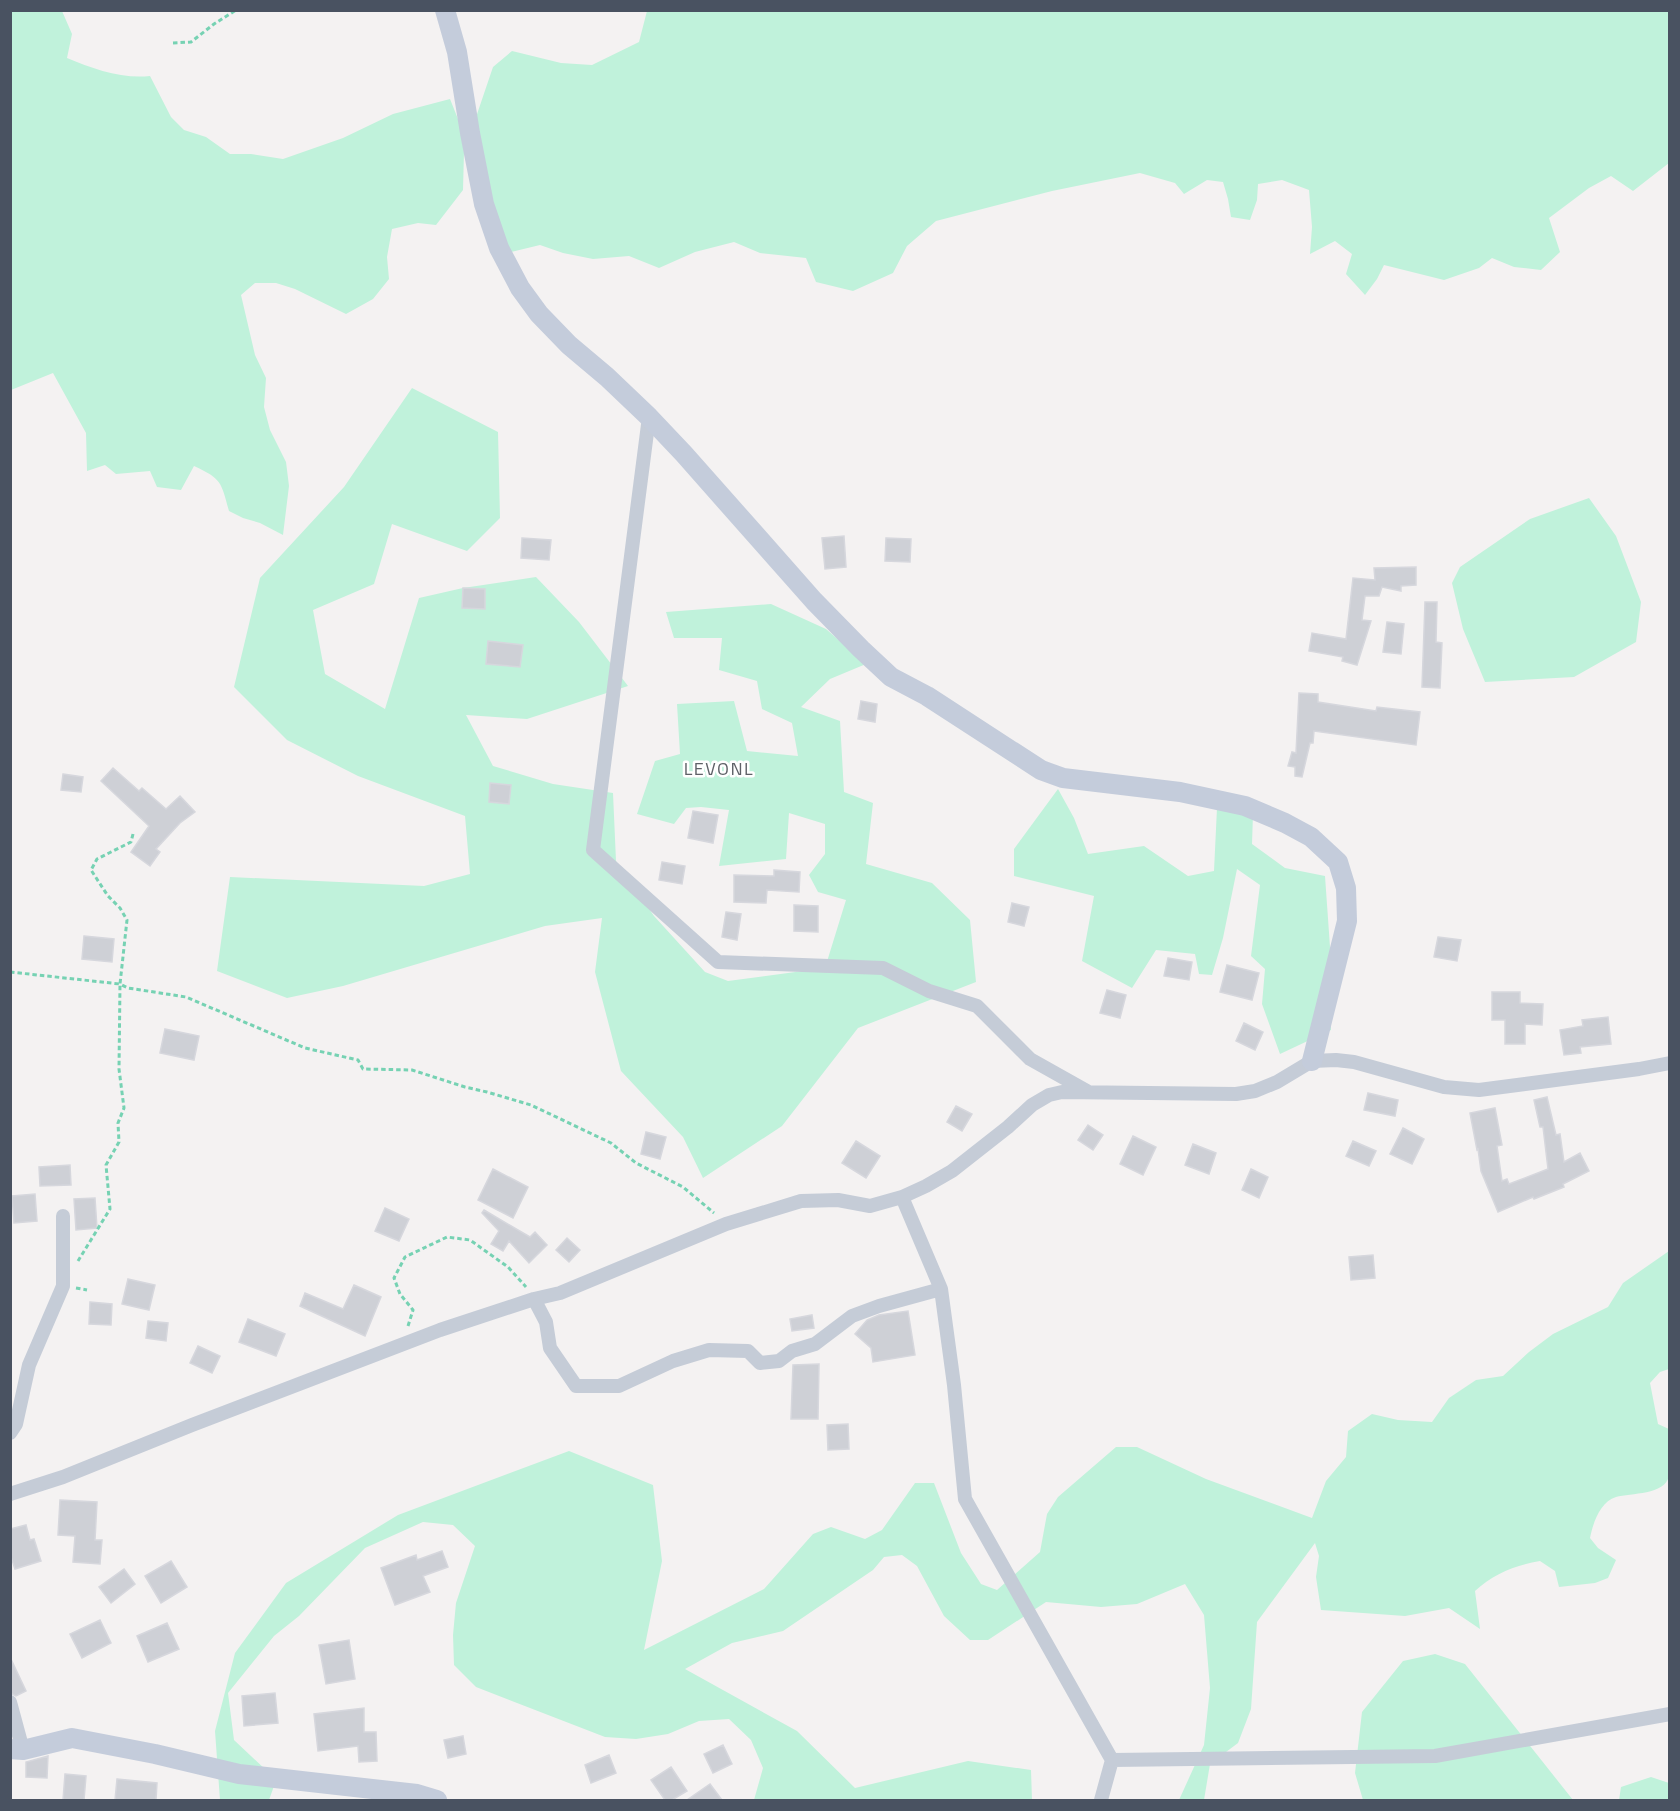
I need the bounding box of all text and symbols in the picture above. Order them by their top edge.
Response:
district label: LEVONL [684,755,754,782]

